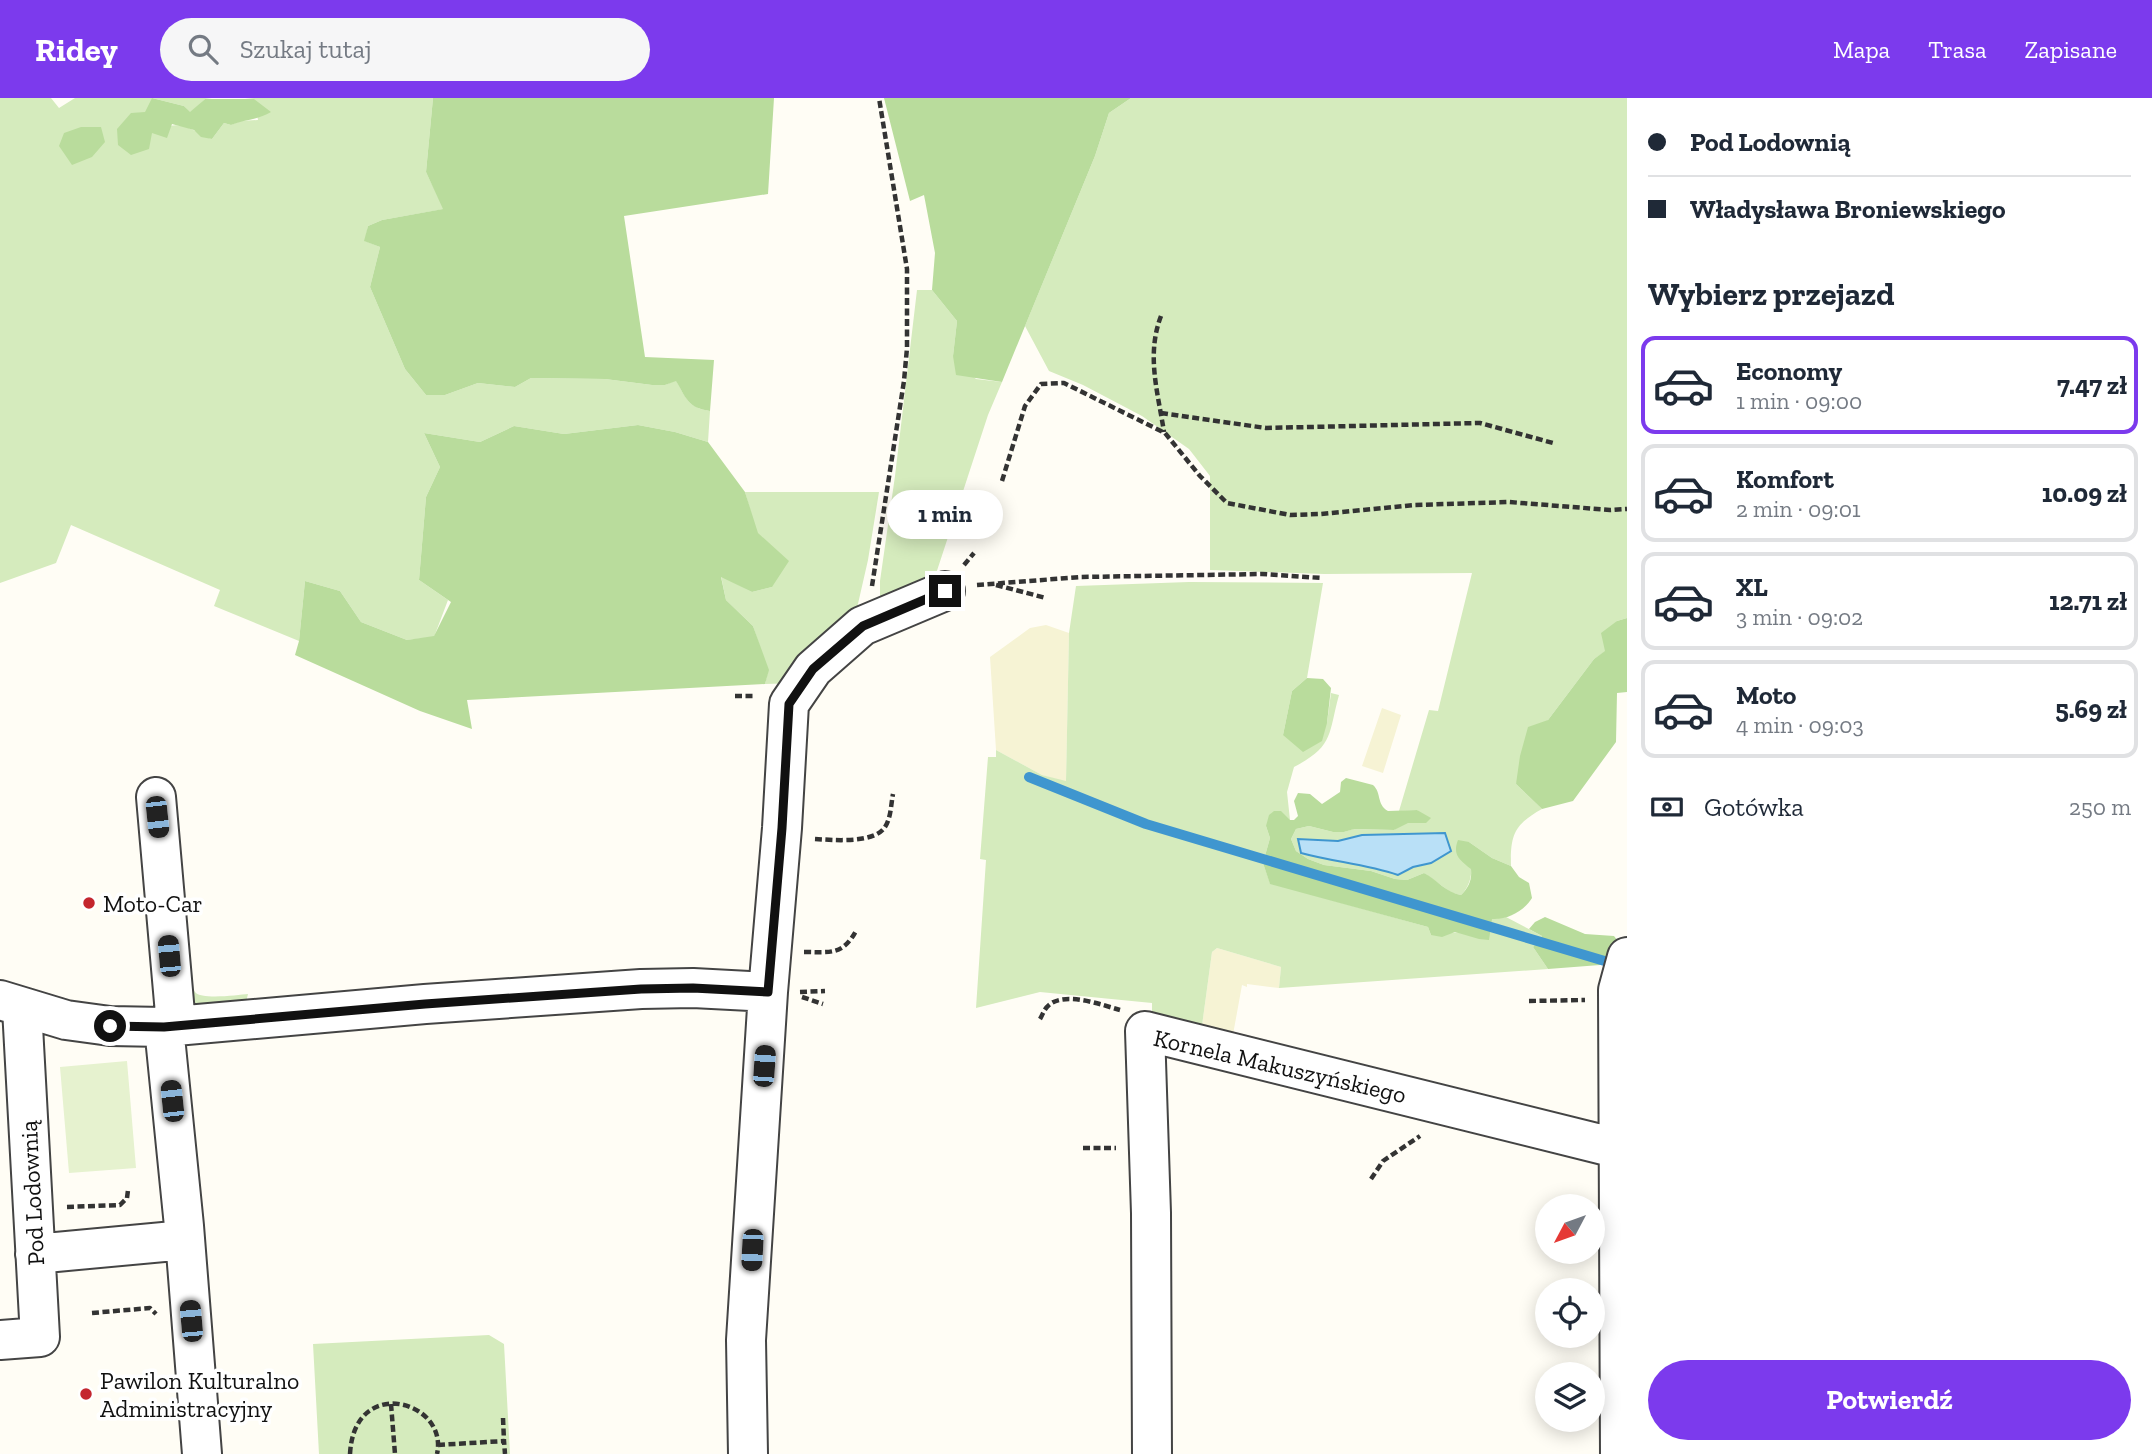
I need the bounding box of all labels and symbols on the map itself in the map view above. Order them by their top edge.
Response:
callout: 1 min [887,490,1003,538]
route end [929,575,961,607]
car [145,795,170,839]
place label: Moto-Car [103,889,203,918]
marker: Moto-Car [81,895,97,911]
car [157,934,182,978]
route start [94,1010,126,1042]
street label: Kornela Makuszyńskiego [1151,1023,1409,1109]
car [753,1044,776,1088]
car [160,1079,185,1123]
street label: Pod Lodownią [14,1119,50,1266]
north arrow [1535,1194,1605,1264]
car [741,1228,764,1272]
car [179,1299,204,1343]
place label: Pawilon Kulturalno Administracyjny [100,1366,299,1423]
marker: Pawilon Kulturalno Administracyjny [78,1386,94,1402]

